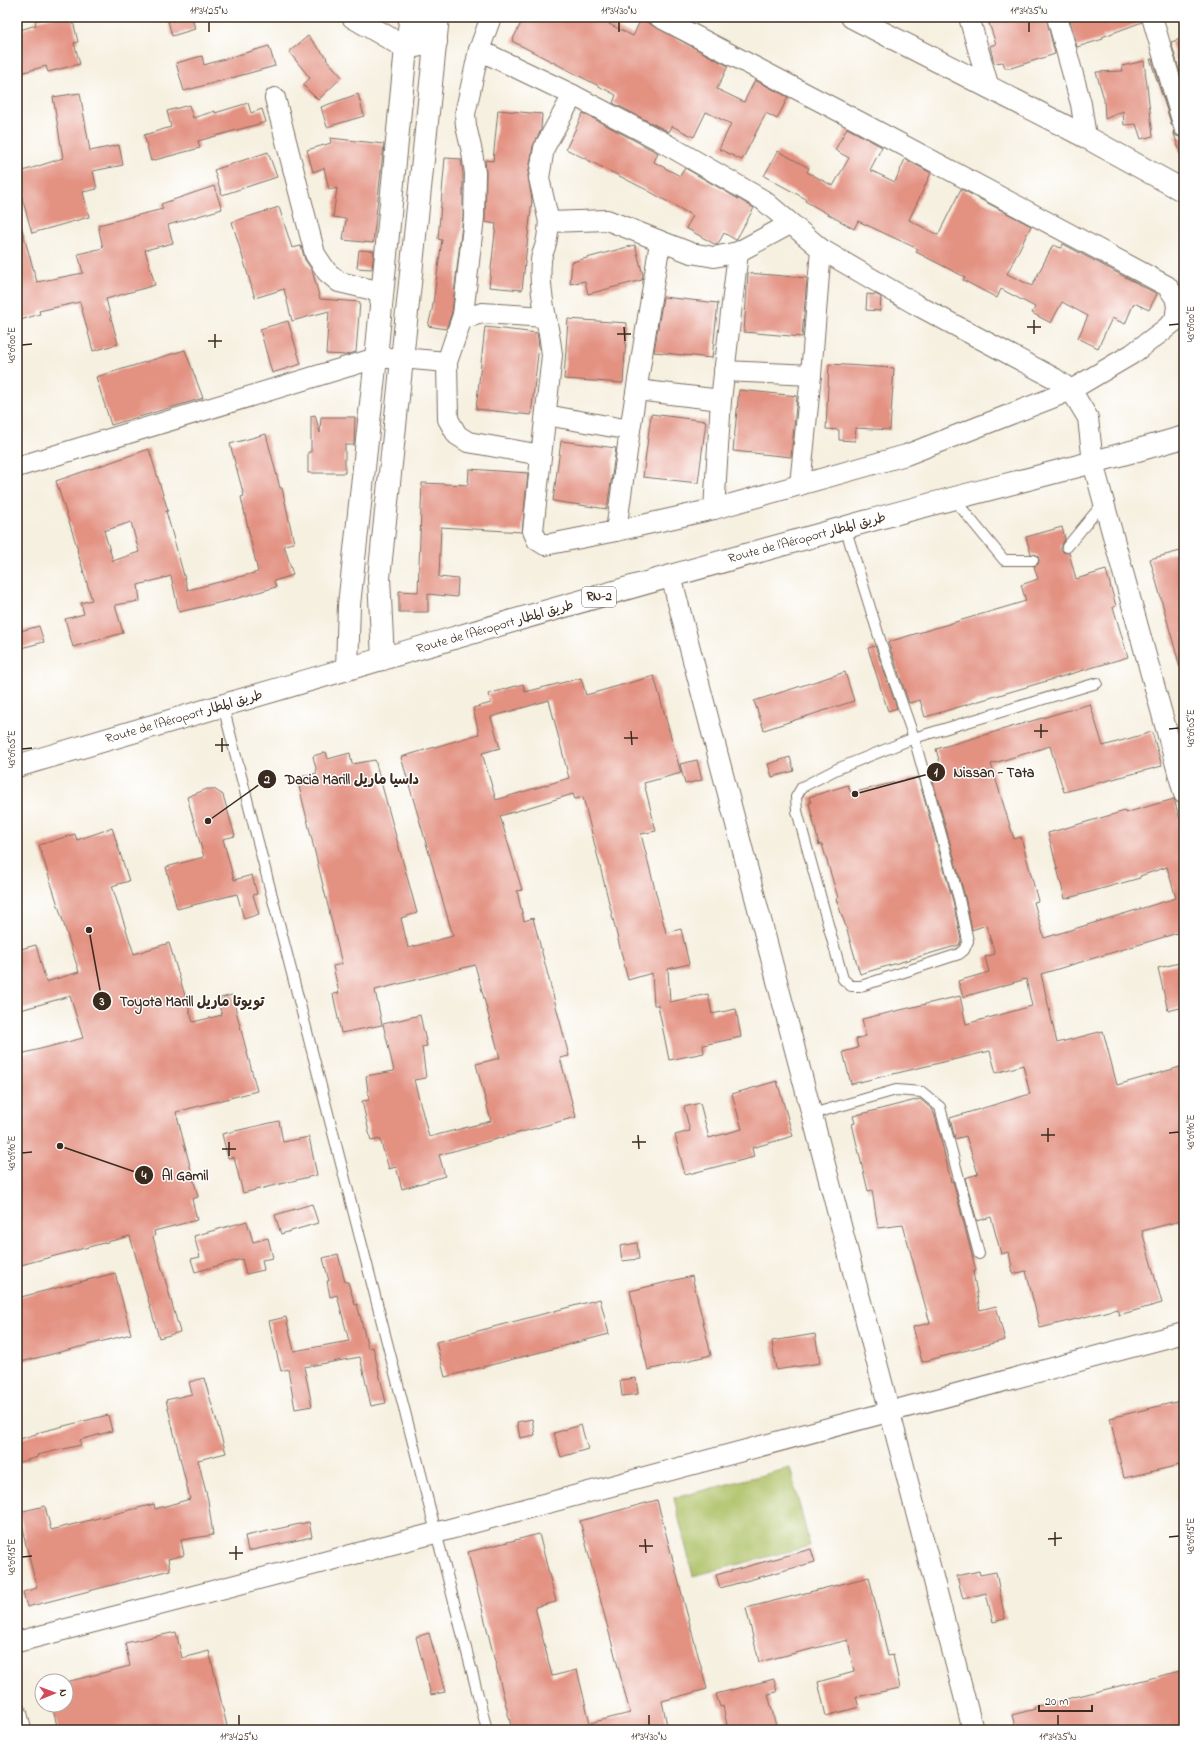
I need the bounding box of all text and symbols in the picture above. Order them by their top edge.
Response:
text: 11°34'25"N [190,4,228,19]
text: 11°34'30"N [601,4,637,19]
text: 11°34'35"N [1010,4,1048,19]
text: 43°09'00"E [1184,306,1199,342]
text: 43°09'00"E [5,327,20,363]
street label: Route de l'Aéroport طريق المطار [726,508,888,568]
road number: RN-2 [582,587,616,607]
street label: Route de l'Aéroport طريق المطار [414,595,576,659]
street label: Route de l'Aéroport طريق المطار [103,685,265,749]
text: 43°09'05"E [1184,709,1199,747]
text: 43°09'05"E [5,730,20,768]
callout: Nissan - Tata [926,759,1042,785]
text: Nissan - Tata [954,763,1035,784]
text: 1 [934,764,938,782]
callout: Dacia Marill داسيا ماريل [257,766,427,792]
text: Dacia Marill داسيا ماريل [284,770,419,791]
text: 2 [263,771,270,789]
callout: Toyota Marill تويوتا ماريل [92,988,273,1014]
text: Toyota Marill تويوتا ماريل [120,992,265,1015]
text: 3 [99,993,105,1011]
text: 43°09'10"E [1184,1114,1199,1150]
text: 43°09'10"E [5,1135,20,1171]
callout: Al Gamil [134,1162,217,1188]
text: Al Gamil [162,1166,209,1187]
text: 4 [141,1167,147,1185]
text: 43°09'15"E [1184,1518,1199,1554]
text: 43°09'15"E [5,1539,20,1575]
north arrow [34,1673,74,1713]
scale bar [1039,1687,1092,1713]
text: N [55,1689,71,1697]
text: 20 m [1045,1693,1068,1711]
text: 11°34'25"N [220,1730,258,1745]
text: 11°34'30"N [631,1730,667,1745]
text: 11°34'35"N [1039,1730,1077,1745]

